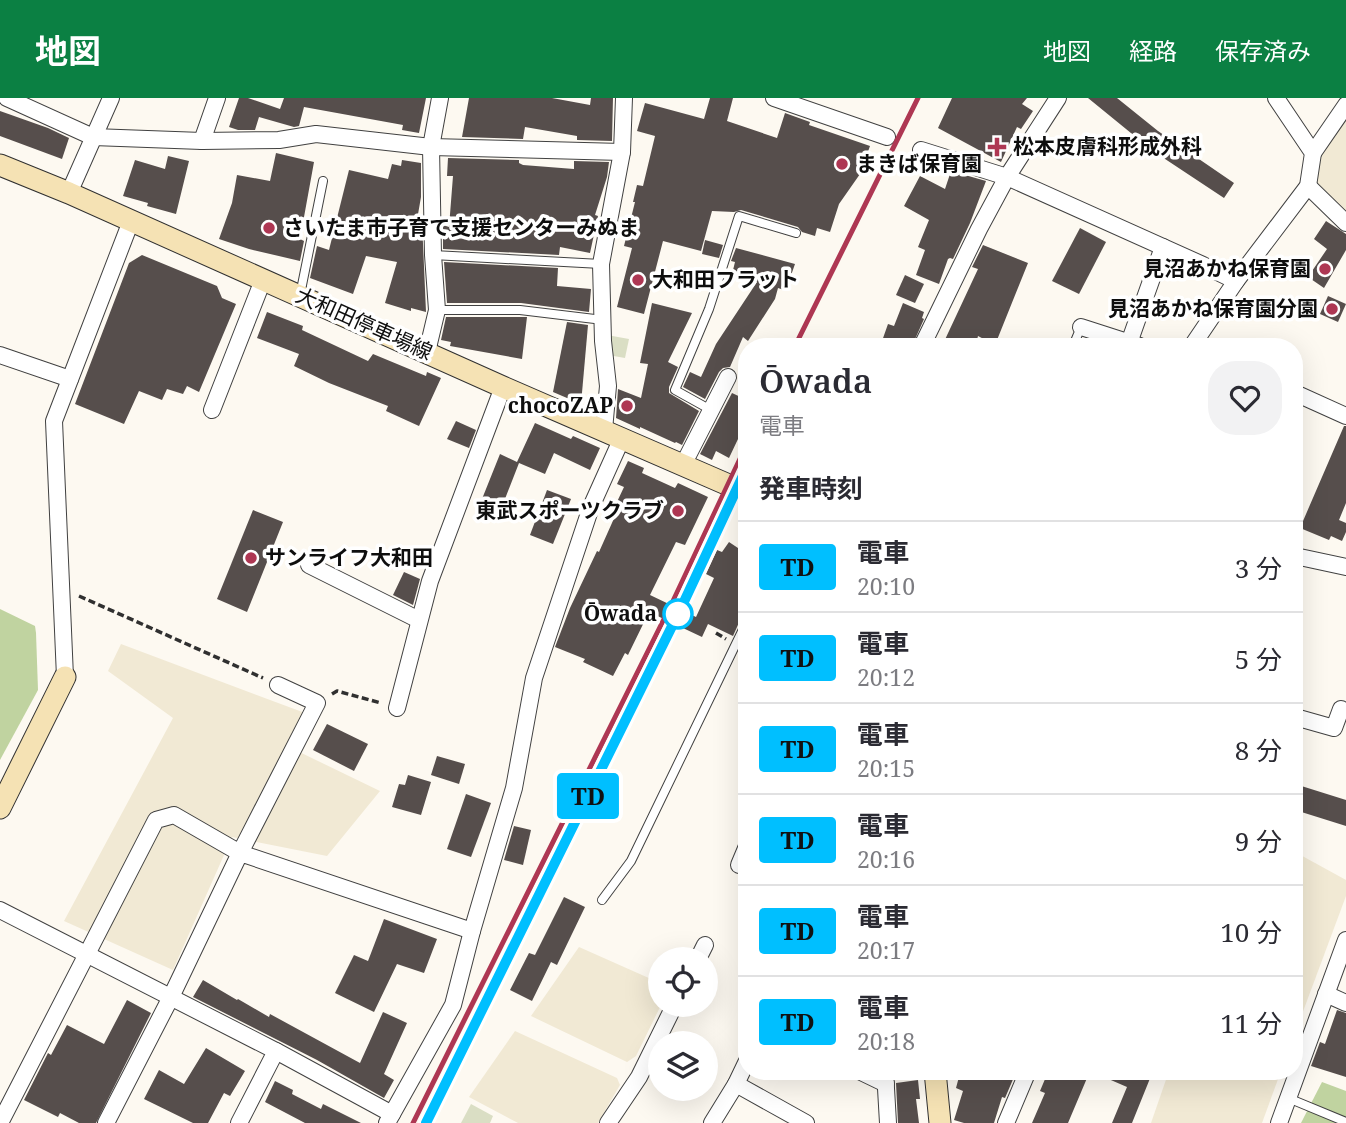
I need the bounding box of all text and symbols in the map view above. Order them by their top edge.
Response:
text: 地図 [35,28,101,73]
text: 地図 [1043,34,1091,67]
text: 経路 [1129,34,1177,67]
text: 保存済み [1215,34,1311,67]
place label: 松本皮膚科形成外科 [1013,132,1202,160]
marker: 松本皮膚科形成外科 [987,137,1007,157]
place label: まきば保育園 [856,149,982,177]
marker: まきば保育園 [834,156,850,172]
place label: さいたま市子育て支援センターみぬま [283,213,639,241]
marker: さいたま市子育て支援センターみぬま [261,220,277,236]
place label: 見沼あかね保育園 [1143,254,1311,282]
marker: 見沼あかね保育園 [1317,261,1333,277]
place label: 大和田フラット [652,265,799,293]
marker: 大和田フラット [630,272,646,288]
street label: 大和田停車場線 [292,280,437,366]
place label: 見沼あかね保育園分園 [1108,294,1318,322]
marker: 見沼あかね保育園分園 [1324,301,1340,317]
text: Ōwada [759,358,872,403]
button: heart [1208,361,1282,435]
place label: chocoZAP [508,391,614,419]
marker: chocoZAP [619,398,635,414]
text: 電車 [759,409,805,441]
text: 発車時刻 [759,470,863,506]
place label: 東武スポーツクラブ [475,496,664,524]
marker: 東武スポーツクラブ [670,503,686,519]
text: 電車 [857,534,909,570]
place label: サンライフ大和田 [265,543,433,571]
marker: サンライフ大和田 [243,550,259,566]
text: TD [780,550,815,583]
text: 3 分 [1235,550,1282,586]
text: 20:10 [857,570,915,602]
place label: Ōwada [584,599,657,627]
marker: Ōwada [663,599,693,629]
text: 電車 [857,625,909,661]
text: TD [780,641,815,674]
text: 5 分 [1235,641,1282,677]
text: 20:12 [857,661,915,693]
text: 電車 [857,716,909,752]
text: TD [780,732,815,765]
text: 8 分 [1235,732,1282,768]
text: 20:15 [857,752,915,784]
line badge: TD [556,773,620,819]
text: TD [571,779,605,812]
text: 電車 [857,807,909,843]
text: TD [780,823,815,856]
text: 9 分 [1235,823,1282,859]
text: 20:16 [857,843,915,875]
text: 電車 [857,898,909,934]
text: TD [780,914,815,947]
text: 10 分 [1220,914,1282,950]
text: 20:17 [857,934,915,966]
map controls [648,947,718,1101]
button: locate [648,947,718,1017]
text: 電車 [857,989,909,1025]
text: TD [780,1005,815,1038]
text: 11 分 [1220,1005,1282,1041]
text: 20:18 [857,1025,915,1057]
button: layers [648,1031,718,1101]

